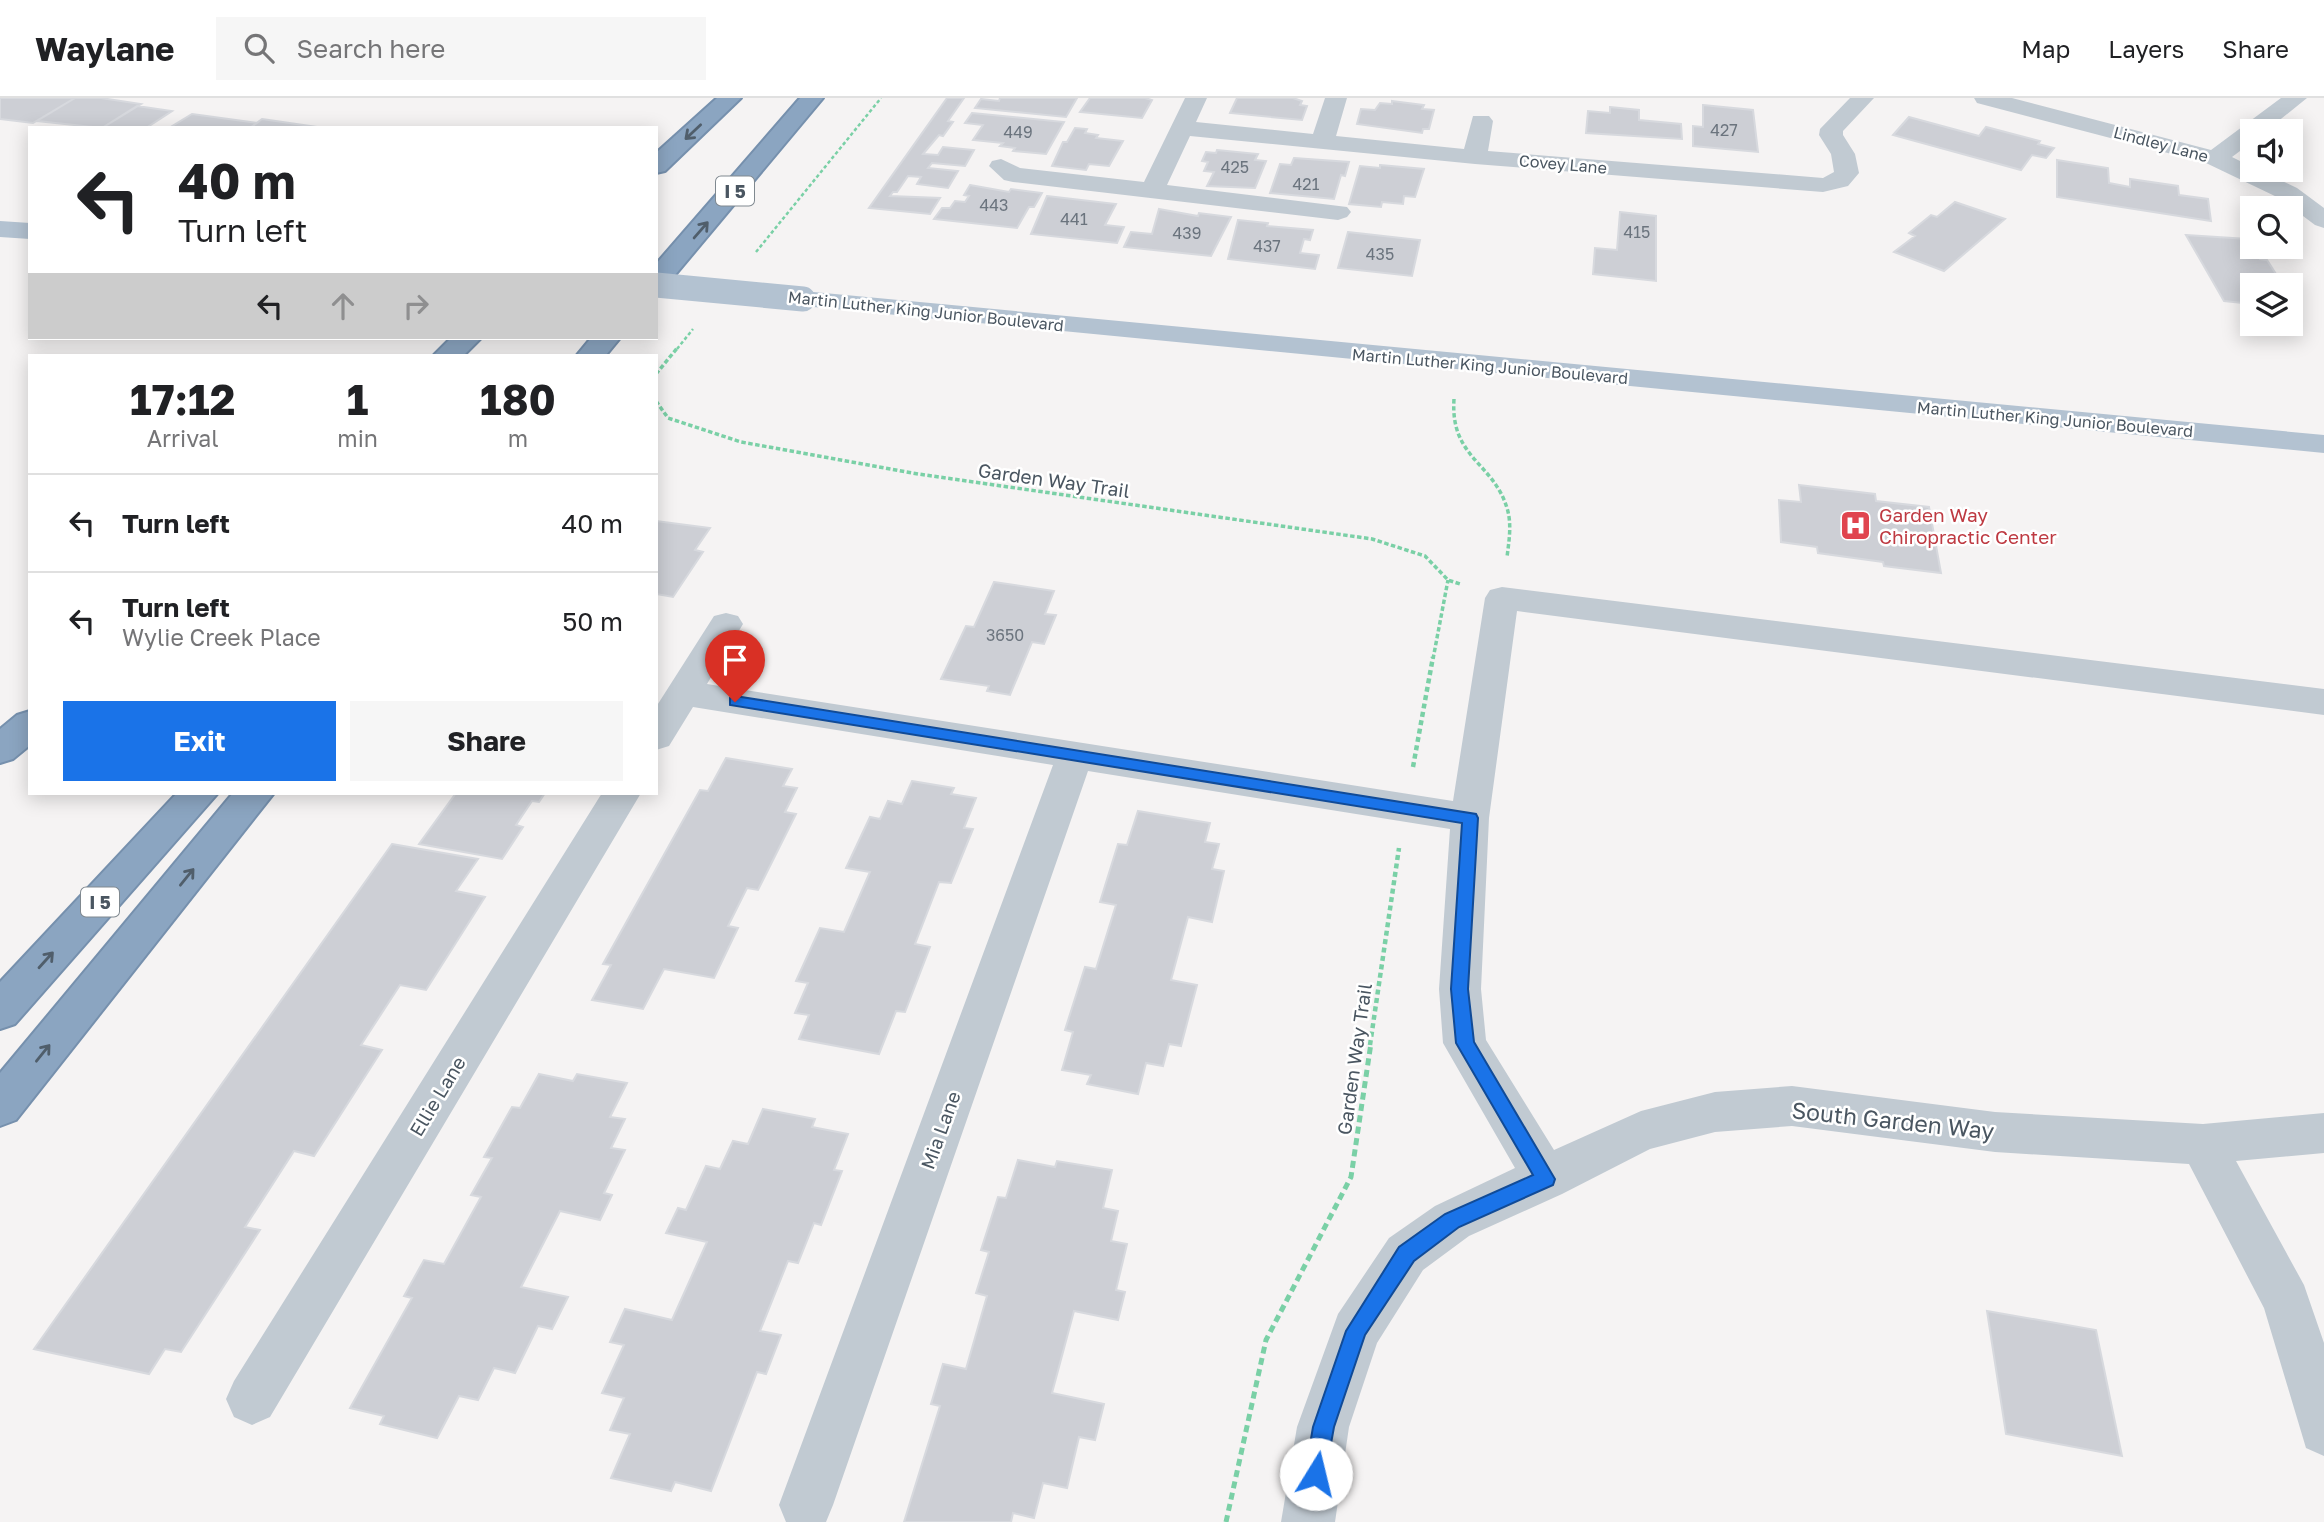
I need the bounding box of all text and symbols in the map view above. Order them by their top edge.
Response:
search box [216,17,706,80]
text: Waylane [35,29,174,68]
icon: search [240,29,278,67]
text: Search here [296,33,445,64]
text: Map [2021,34,2070,63]
text: Layers [2108,34,2184,63]
text: Share [2222,34,2289,63]
map controls [2240,119,2303,336]
button: sound [2240,119,2303,182]
house number: 427 [1710,120,1738,140]
house number: 449 [1003,122,1033,142]
street label: Lindley Lane [2111,122,2211,166]
one-way arrow [684,124,702,140]
street label: Covey Lane [1518,150,1608,178]
text: 40 m [178,151,296,210]
icon: left [63,154,154,245]
house number: 425 [1221,157,1249,177]
house number: 421 [1293,174,1320,194]
road number: I 5 [716,176,754,206]
house number: 443 [980,195,1008,215]
button: search [2240,196,2303,259]
house number: 441 [1060,209,1088,229]
text: Turn left [178,211,307,249]
one-way arrow [693,221,709,239]
house number: 415 [1624,222,1650,242]
house number: 439 [1173,223,1201,243]
house number: 437 [1253,236,1281,256]
house number: 435 [1366,244,1394,264]
button: layers [2240,273,2303,336]
icon: left [251,287,289,325]
icon: ahead [324,287,362,325]
icon: right [397,287,435,325]
street label: Martin Luther King Junior Boulevard [787,287,1065,335]
street label: Martin Luther King Junior Boulevard [1351,344,1629,388]
text: 17:12 [130,374,235,424]
text: 1 [347,374,369,424]
text: 180 [480,374,556,424]
street label: Martin Luther King Junior Boulevard [1916,397,2194,441]
text: Arrival [147,424,219,452]
text: min [337,424,378,452]
text: m [508,424,528,452]
street label: Garden Way Trail [977,458,1131,502]
place label: Garden Way Chiropractic Center [1879,503,2057,548]
icon: left [63,504,101,542]
text: Turn left [122,508,230,539]
text: 40 m [562,508,623,539]
hospital icon: Garden Way Chiropractic Center [1839,508,1873,542]
text: Turn left [122,592,230,623]
icon: left [63,602,101,640]
text: 50 m [562,606,623,637]
text: Wylie Creek Place [122,623,321,651]
house number: 3650 [986,625,1024,645]
pin [705,630,765,702]
icon: arrive [716,641,754,679]
button: Exit [63,701,336,781]
button: Share [350,701,623,781]
one-way arrow [179,868,194,886]
road number: I 5 [81,888,119,916]
one-way arrow [38,951,54,969]
street label: Garden Way Trail [1332,982,1376,1136]
one-way arrow [35,1045,51,1063]
street label: Ellie Lane [404,1052,470,1140]
street label: Mia Lane [915,1088,965,1172]
street label: South Garden Way [1790,1095,1996,1145]
position arrow [1279,1437,1353,1511]

